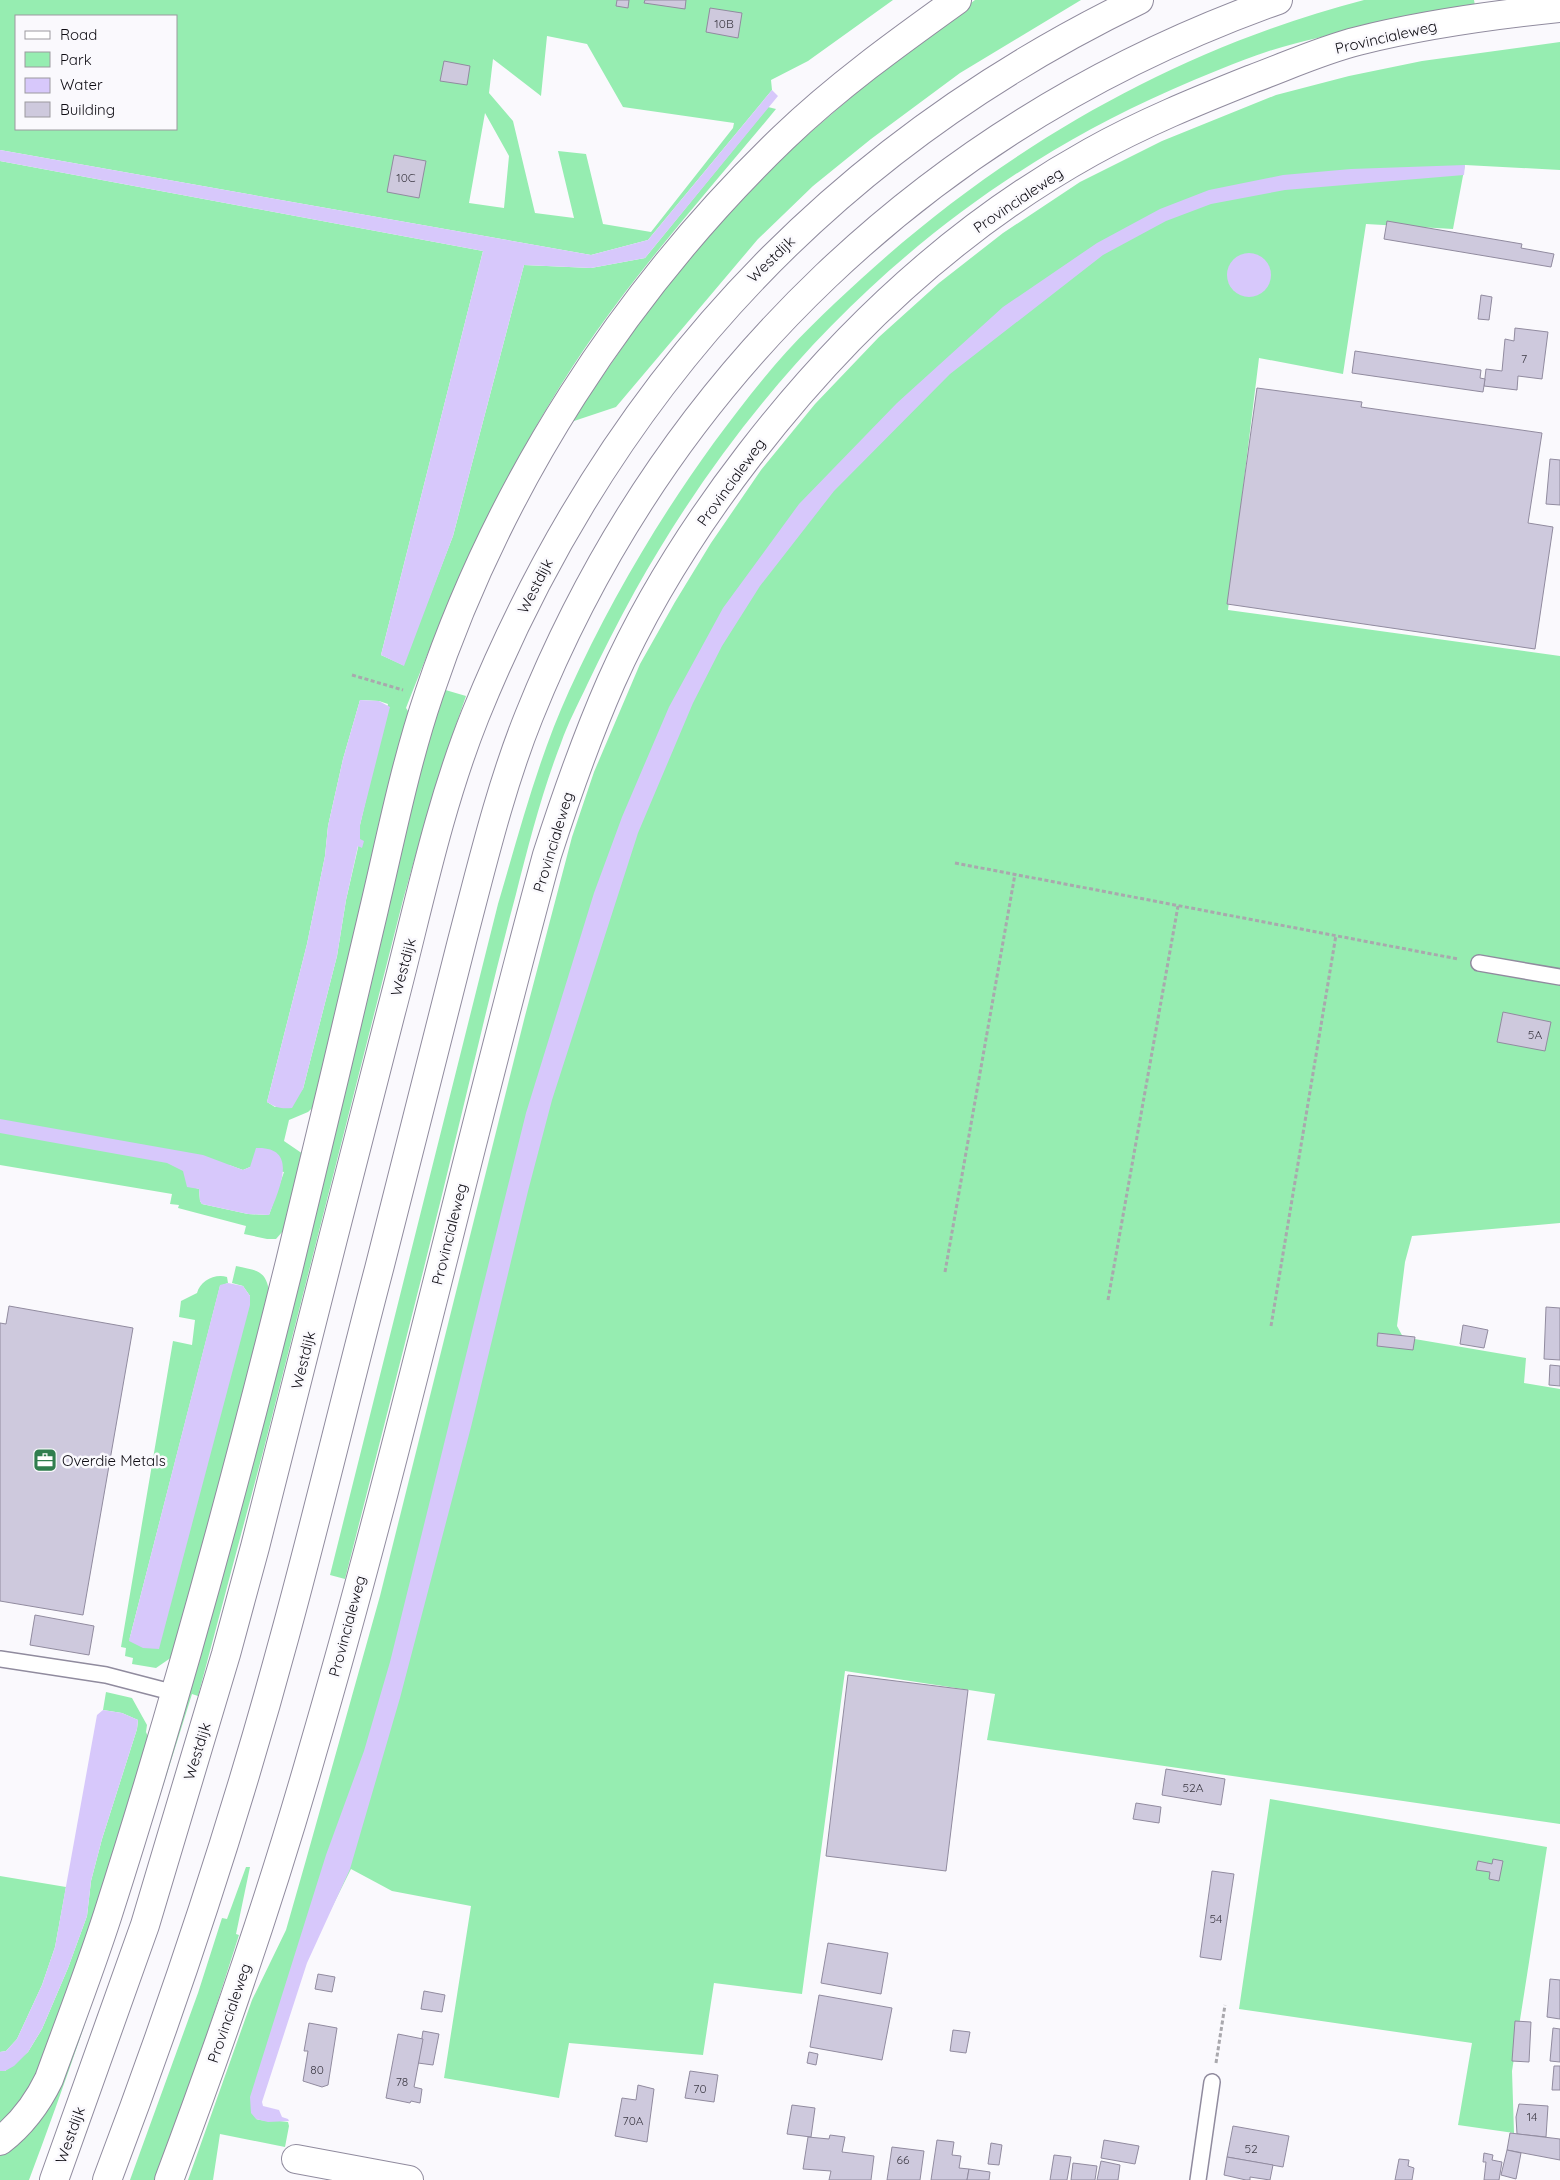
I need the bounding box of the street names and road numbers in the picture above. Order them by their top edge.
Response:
street label: Provincialeweg [1333,16,1439,58]
street label: Provincialeweg [970,163,1066,237]
street label: Westdijk [743,232,799,286]
street label: Provincialeweg [693,434,769,530]
street label: Westdijk [513,555,557,617]
street label: Provincialeweg [529,789,577,895]
street label: Westdijk [386,936,420,998]
street label: Provincialeweg [427,1181,471,1287]
street label: Westdijk [287,1329,319,1391]
street label: Provincialeweg [324,1573,370,1679]
street label: Westdijk [179,1720,215,1782]
street label: Provincialeweg [203,1961,255,2065]
street label: Westdijk [51,2104,89,2166]

